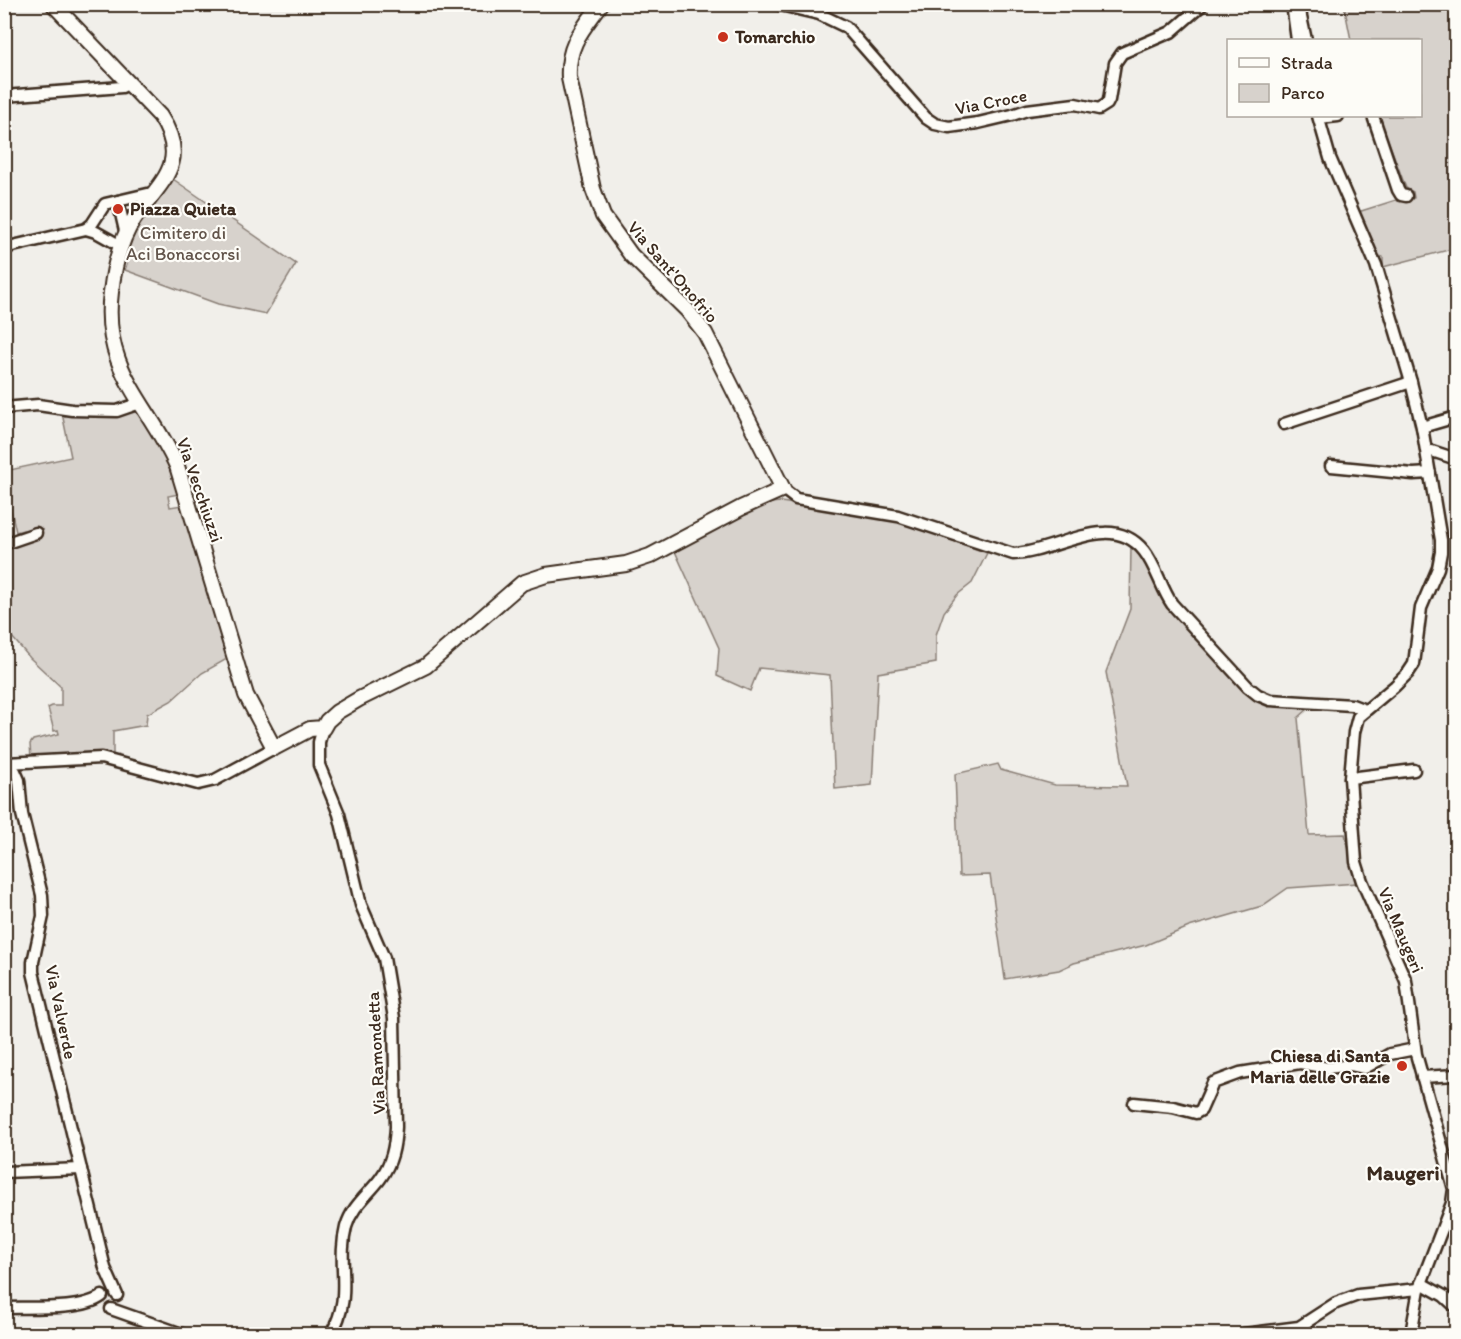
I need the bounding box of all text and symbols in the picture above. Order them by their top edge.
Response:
place label: Tomarchio [734,26,815,48]
marker: Tomarchio [716,30,730,44]
legend [1227,39,1422,117]
text: Strada [1281,52,1333,74]
text: Parco [1281,82,1325,104]
street label: Via Croce [953,84,1029,120]
place label: Piazza Quieta [130,198,237,220]
marker: Piazza Quieta [111,202,125,216]
street label: Via Sant'Onofrio [623,217,723,327]
park label: Cimitero di Aci Bonaccorsi [126,222,240,265]
street label: Via Vecchiuzzi [172,435,228,545]
street label: Via Maugeri [1373,884,1429,976]
street label: Via Valverde [40,963,82,1061]
street label: Via Ramondetta [362,990,390,1115]
place label: Chiesa di Santa Maria delle Grazie [1250,1045,1391,1088]
marker: Chiesa di Santa Maria delle Grazie [1395,1059,1409,1073]
district label: Maugeri [1366,1160,1440,1186]

